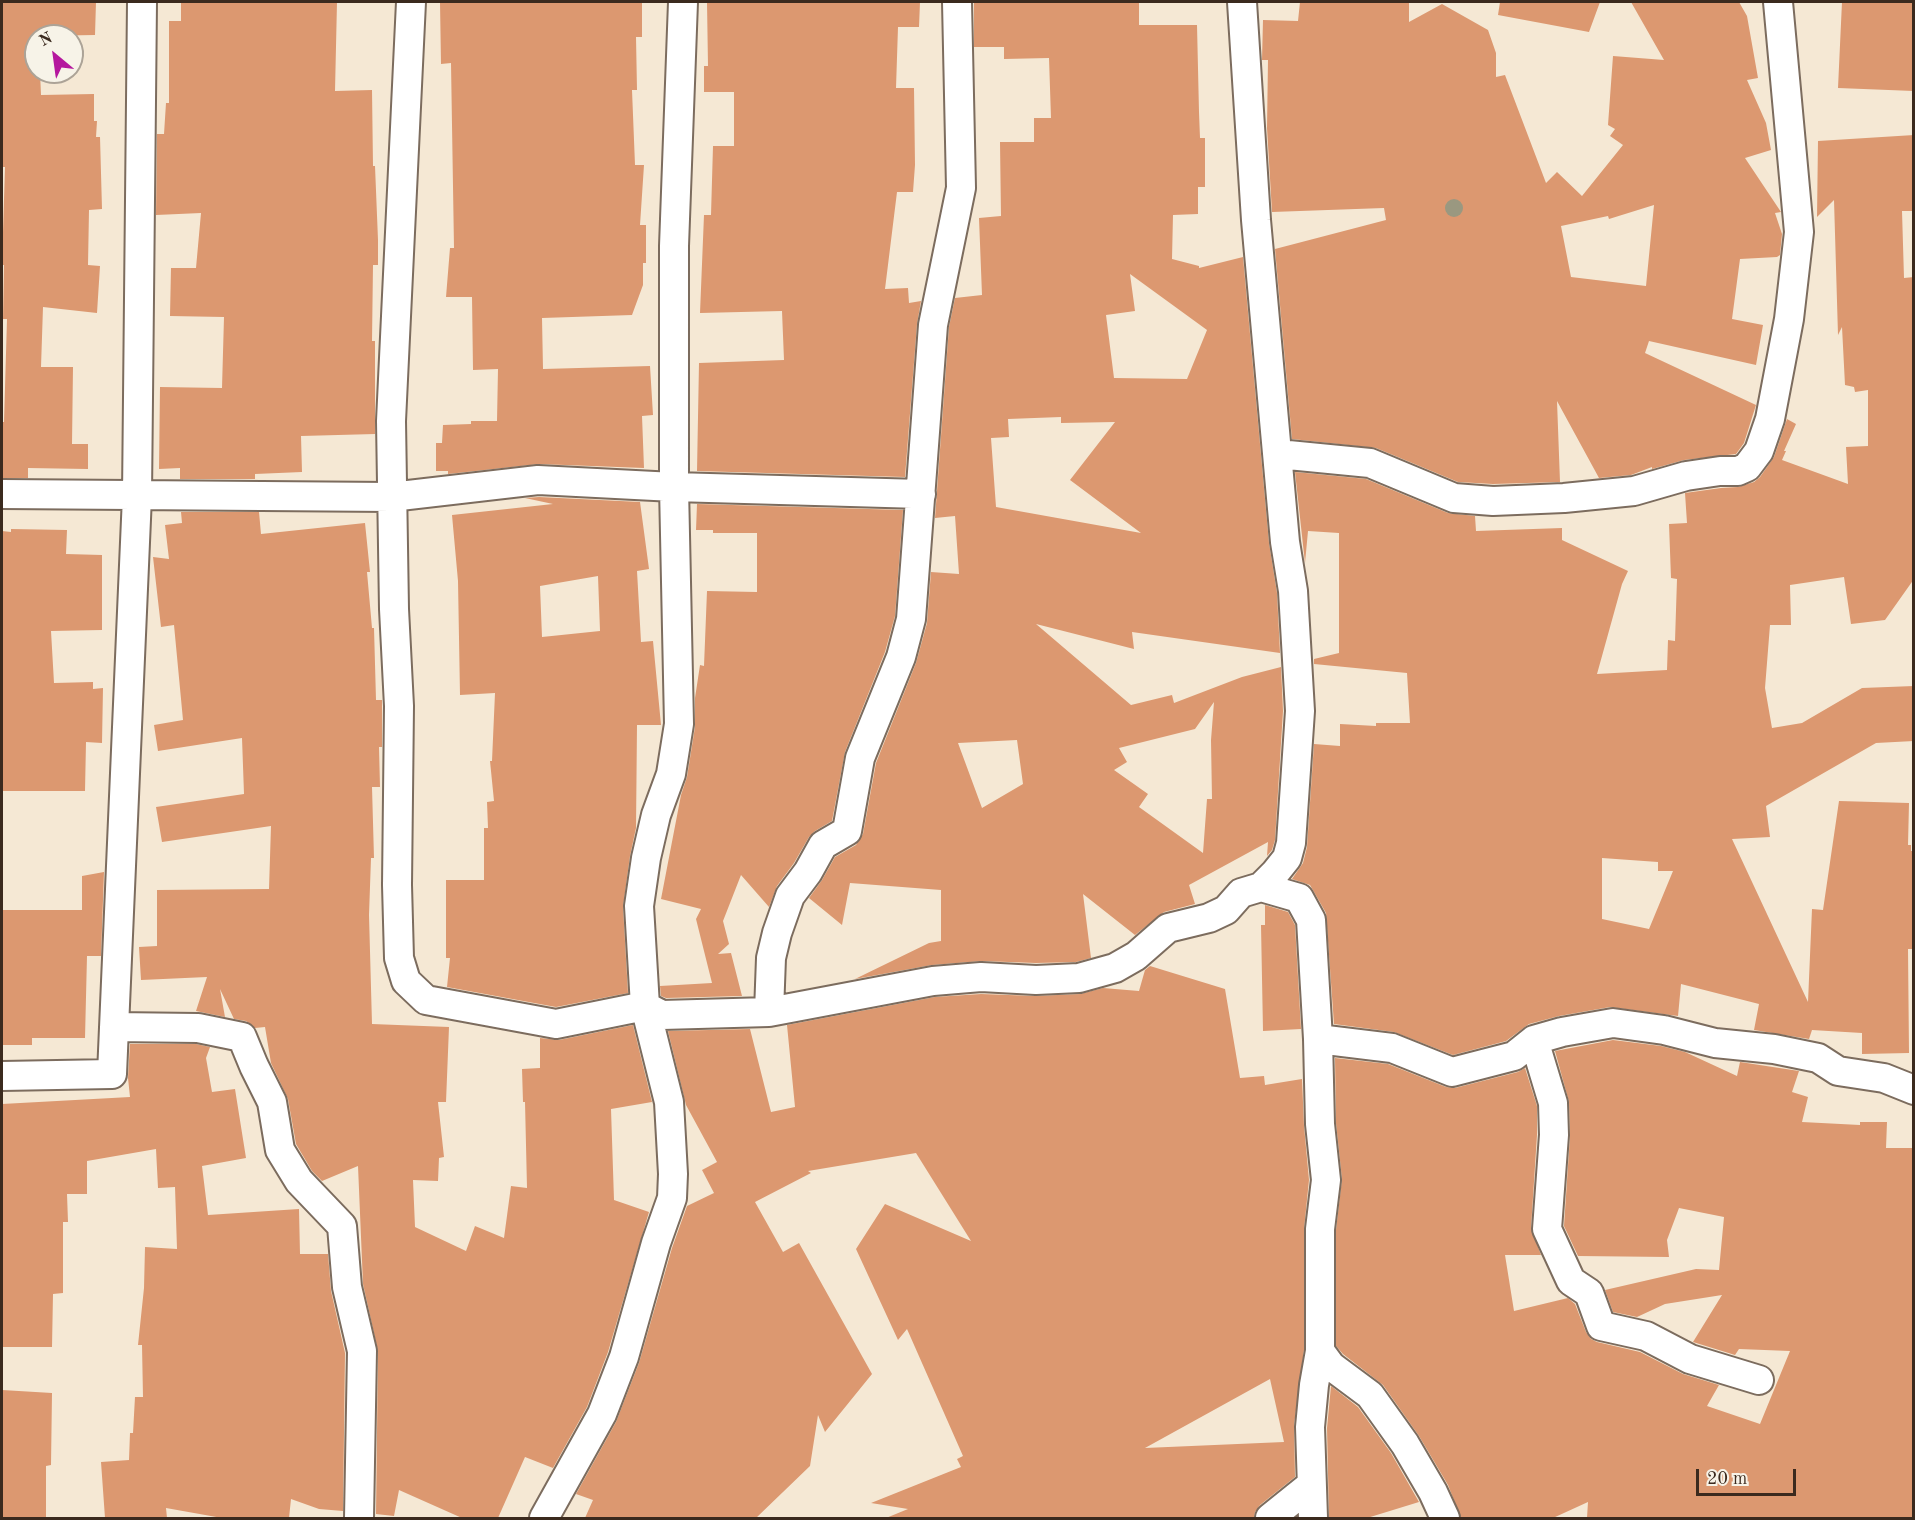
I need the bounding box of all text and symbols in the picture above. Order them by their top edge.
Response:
north arrow [24,24,84,84]
text: N [37,30,55,50]
scale bar [1699,1457,1800,1495]
text: 20 m [1707,1470,1747,1488]

